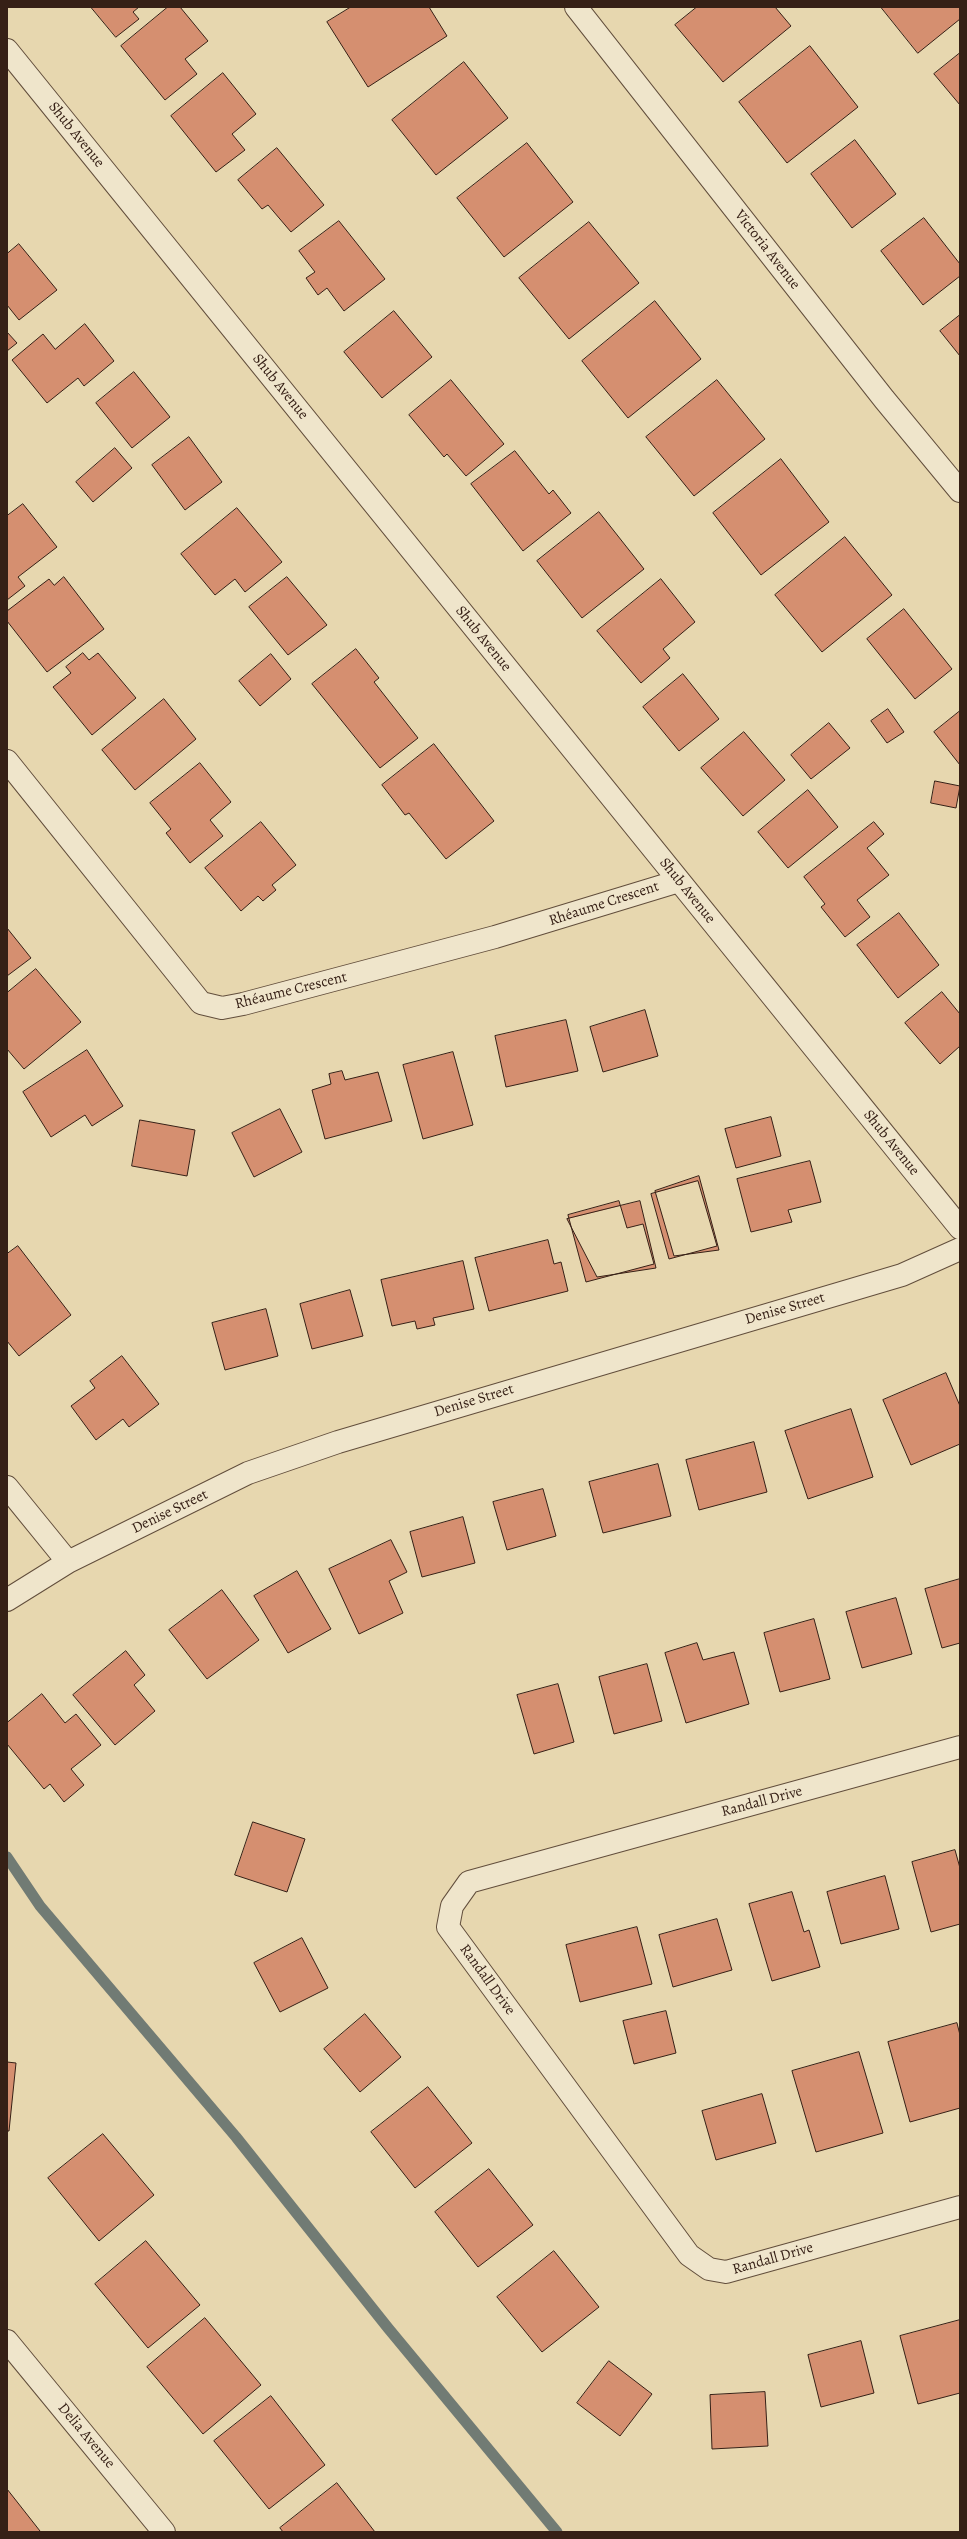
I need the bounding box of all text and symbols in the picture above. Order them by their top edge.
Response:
street label: Shub Avenue [44,99,108,171]
street label: Victoria Avenue [730,207,804,293]
street label: Shub Avenue [248,351,312,423]
street label: Shub Avenue [451,603,515,675]
street label: Shub Avenue [655,855,719,927]
street label: Rhéaume Crescent [547,878,661,930]
street label: Rhéaume Crescent [233,968,349,1014]
street label: Shub Avenue [859,1107,923,1179]
street label: Denise Street [743,1289,827,1329]
street label: Denise Street [432,1380,516,1422]
street label: Denise Street [129,1486,211,1538]
street label: Randall Drive [720,1783,804,1821]
street label: Randall Drive [455,1941,519,2019]
street label: Randall Drive [731,2239,815,2279]
street label: Delia Avenue [53,2400,119,2472]

